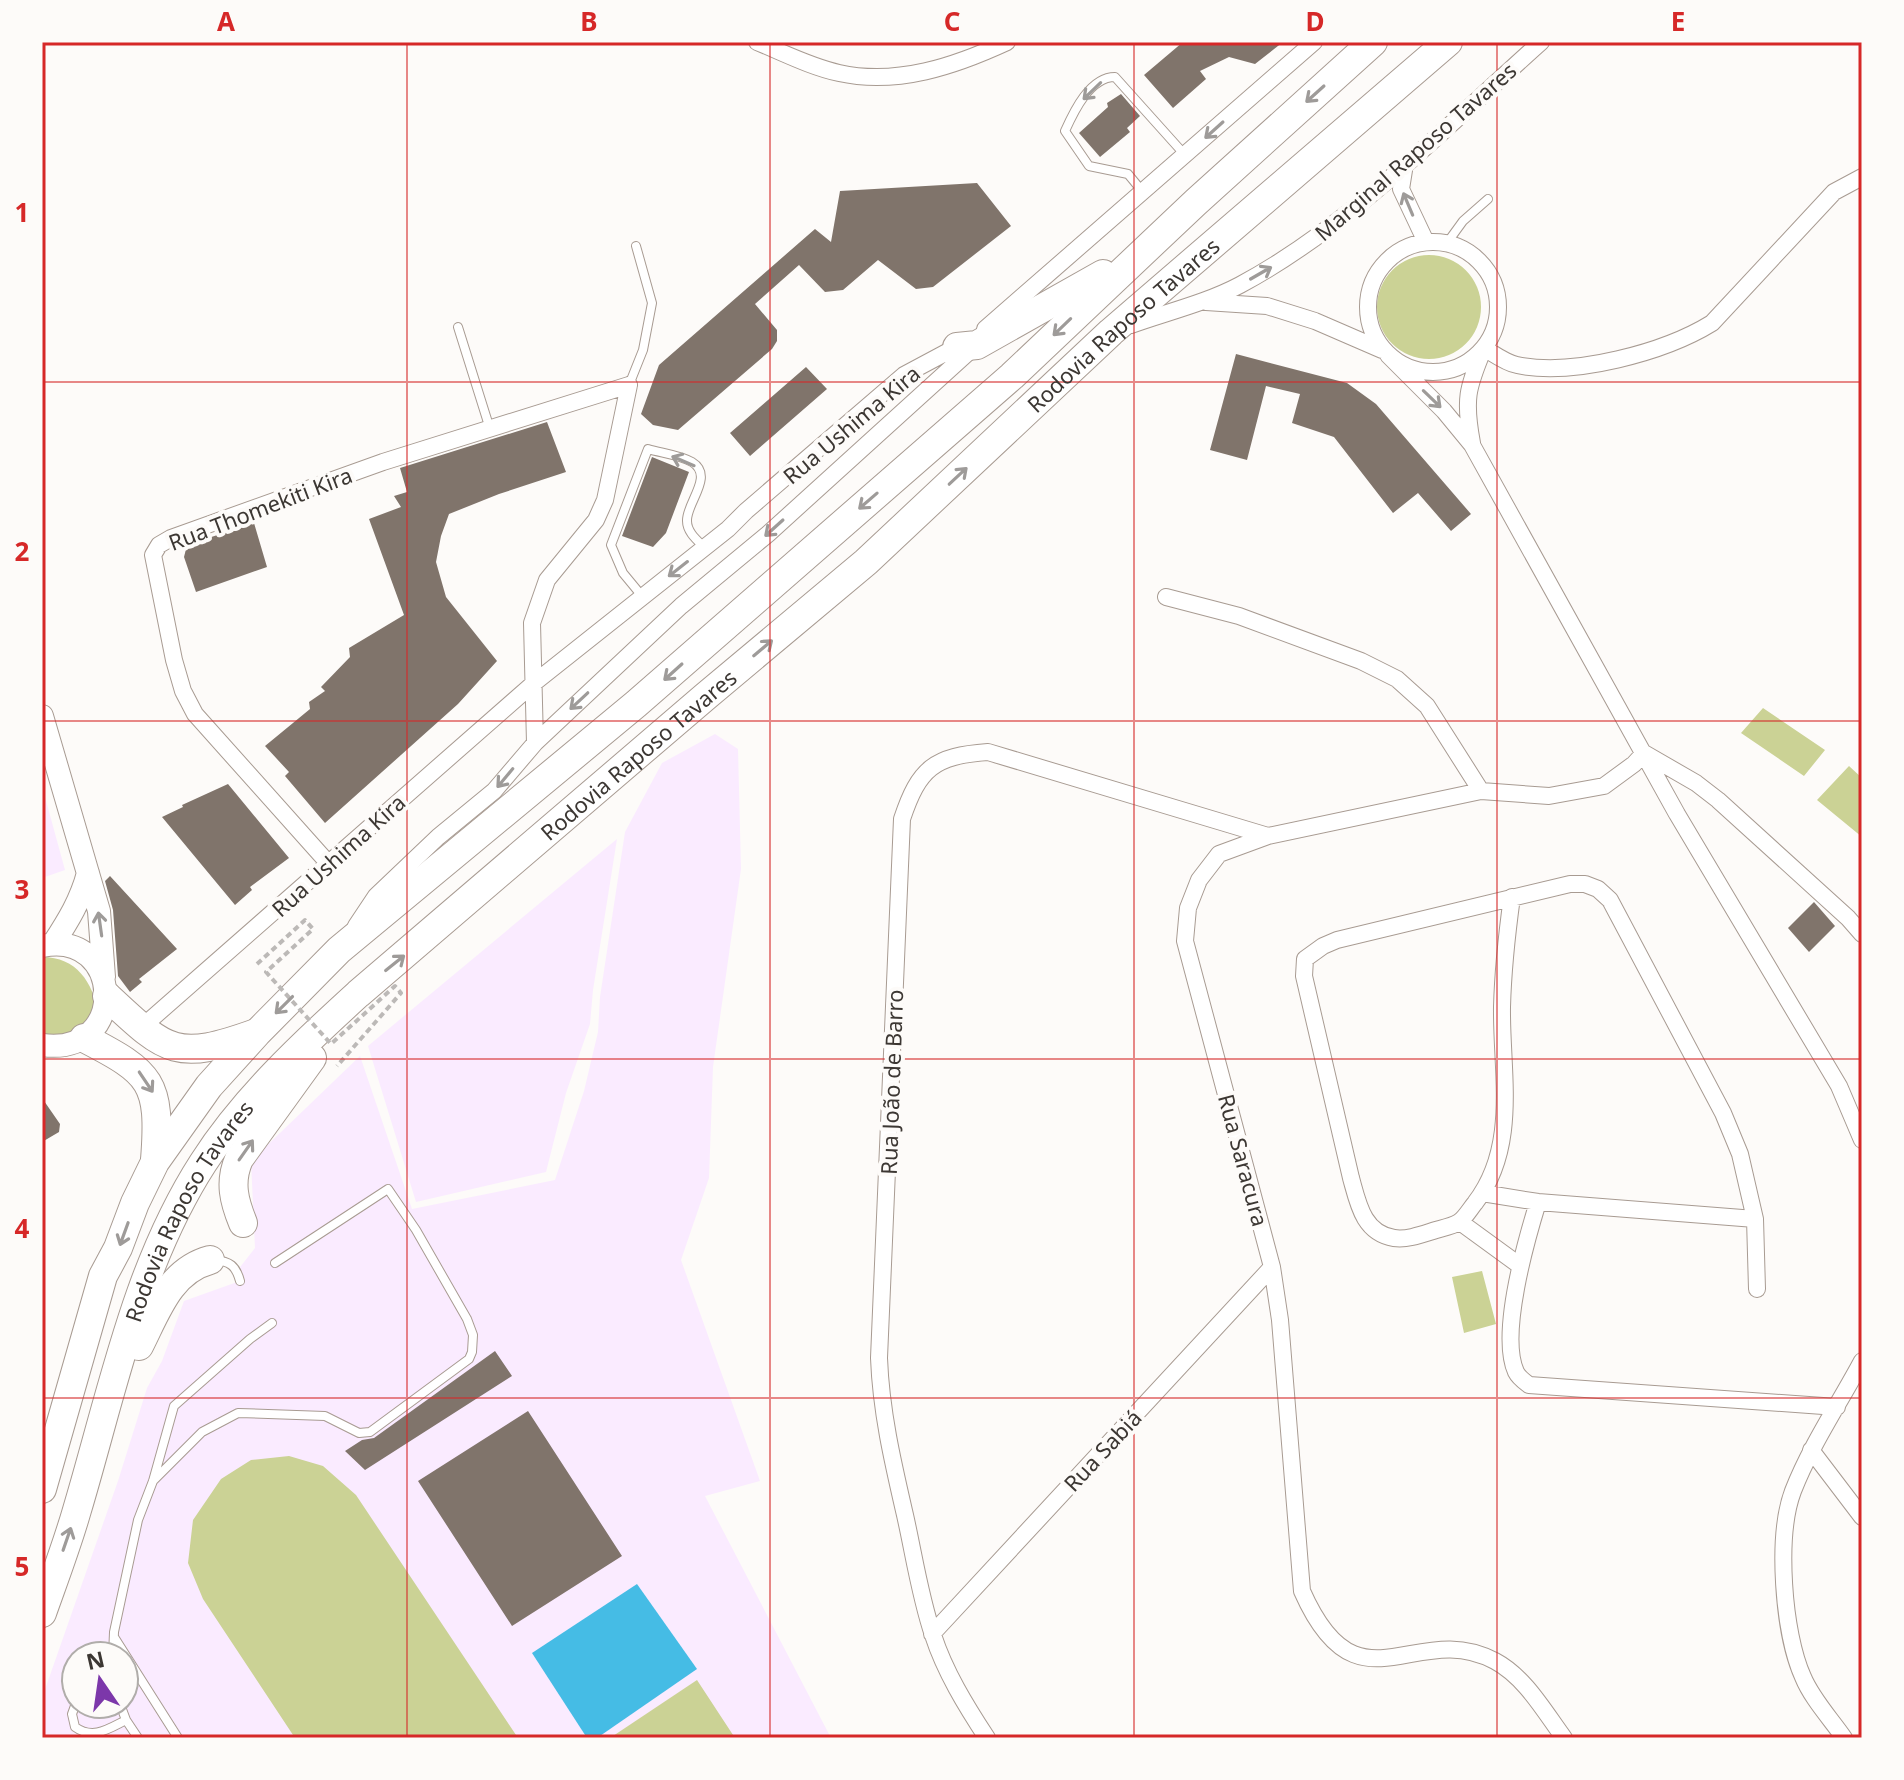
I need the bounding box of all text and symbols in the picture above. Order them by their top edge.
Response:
text: A [217,3,235,39]
text: B [580,3,598,39]
text: C [944,3,960,39]
text: D [1305,3,1325,39]
text: E [1671,3,1685,39]
street label: Marginal Raposo Tavares [1308,55,1522,247]
one-way arrow [1082,81,1102,100]
one-way arrow [1306,85,1326,103]
one-way arrow [1204,121,1224,139]
one-way arrow [1399,192,1414,217]
text: 1 [15,194,29,230]
street label: Rodovia Raposo Tavares [1020,231,1225,419]
one-way arrow [1249,265,1272,281]
one-way arrow [1052,318,1072,337]
street label: Rua Ushima Kira [776,358,926,490]
one-way arrow [1422,389,1442,408]
one-way arrow [672,453,696,467]
street label: Rua Thomekiti Kira [164,459,356,557]
one-way arrow [947,468,967,486]
one-way arrow [859,491,879,509]
one-way arrow [764,519,784,537]
text: 2 [15,533,30,569]
one-way arrow [668,560,689,578]
one-way arrow [752,639,773,657]
street label: Rodovia Raposo Tavares [534,662,742,847]
one-way arrow [663,662,683,680]
one-way arrow [570,691,590,709]
one-way arrow [496,767,514,787]
street label: Rua Ushima Kira [265,787,411,923]
text: 3 [15,871,29,907]
one-way arrow [93,911,108,938]
one-way arrow [385,954,405,972]
street label: Rua João de Barro [873,989,909,1175]
one-way arrow [275,995,294,1014]
one-way arrow [137,1071,154,1092]
street label: Rua Saracura [1212,1090,1276,1230]
street label: Rodovia Raposo Tavares [117,1093,259,1326]
one-way arrow [238,1139,254,1161]
text: 4 [15,1210,30,1246]
one-way arrow [115,1221,130,1246]
street label: Rua Sabiá [1056,1403,1148,1497]
one-way arrow [61,1527,76,1552]
text: 5 [15,1548,29,1584]
north arrow [60,1640,140,1720]
text: N [83,1643,107,1676]

